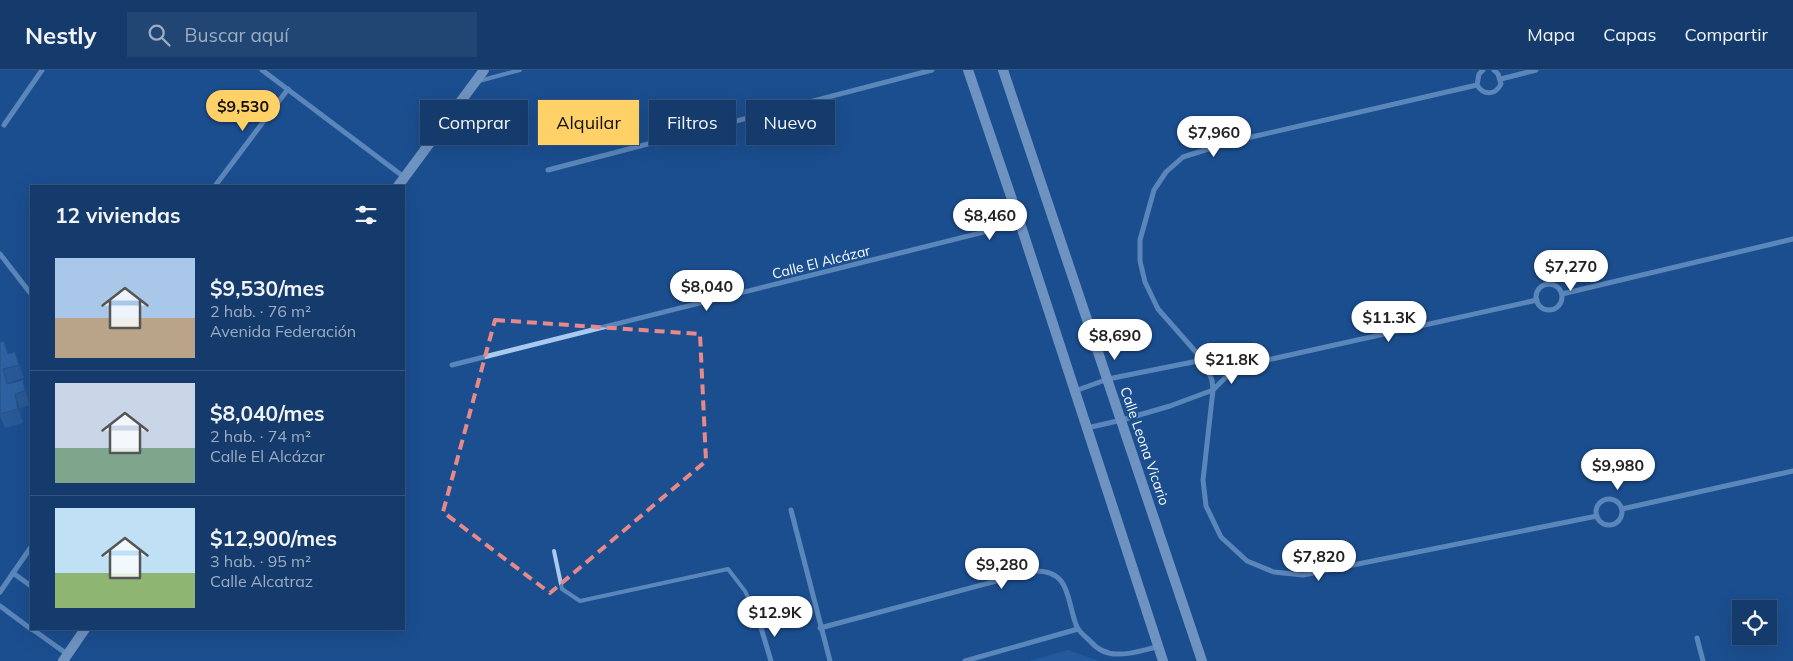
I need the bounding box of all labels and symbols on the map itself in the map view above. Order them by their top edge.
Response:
pin: $9,530 [202,90,284,132]
pin: $7,960 [1173,116,1255,158]
pin: $8,460 [949,198,1031,241]
street label: Calle El Alcázar [770,241,873,283]
pin: $7,270 [1530,250,1612,292]
pin: $8,040 [666,270,748,312]
pin: $11.3K [1348,300,1430,343]
pin: $8,690 [1074,318,1156,361]
pin: $21.8K [1191,342,1273,385]
street label: Calle Leona Vicario [1116,384,1174,508]
pin: $9,980 [1577,448,1659,491]
pin: $7,820 [1278,540,1360,582]
pin: $9,280 [961,548,1043,590]
pin: $12.9K [734,596,816,638]

